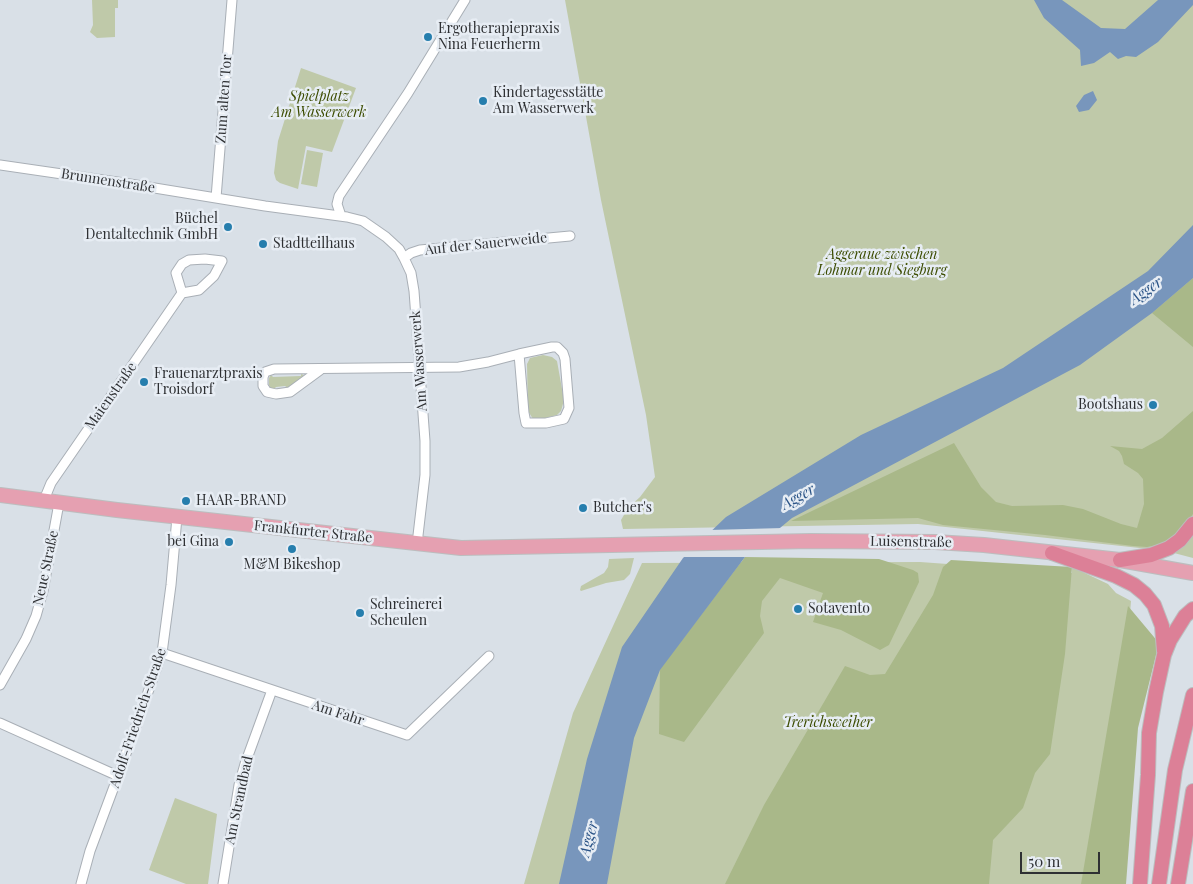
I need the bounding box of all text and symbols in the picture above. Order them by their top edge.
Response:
place label: Ergotherapiepraxis Nina Feuerherm [438,21,559,54]
marker: Ergotherapiepraxis Nina Feuerherm [422,31,434,43]
street label: Zum alten Tor [213,54,235,144]
place label: Kindertagesstätte Am Wasserwerk [493,85,603,118]
park label: Spielplatz Am Wasserwerk [272,89,366,121]
marker: Kindertagesstätte Am Wasserwerk [477,95,489,107]
street label: Brunnenstraße [60,165,156,197]
place label: Büchel Dentaltechnik GmbH [85,211,218,243]
marker: Büchel Dentaltechnik GmbH [222,221,234,233]
street label: Auf der Sauerweide [424,229,548,259]
place label: Stadtteilhaus [273,236,355,252]
marker: Stadtteilhaus [257,238,269,250]
park label: Aggeraue zwischen Lohmar und Siegburg [817,247,947,280]
water label: Agger [1126,273,1166,309]
street label: Am Wasserwerk [407,310,431,412]
street label: Maienstraße [82,359,140,433]
place label: Frauenarztpraxis Troisdorf [154,366,263,398]
marker: Frauenarztpraxis Troisdorf [138,376,150,388]
place label: Bootshaus [1078,397,1143,413]
marker: Bootshaus [1147,399,1159,411]
water label: Agger [778,480,818,514]
place label: HAAR-BRAND [196,493,286,509]
marker: HAAR-BRAND [180,495,192,507]
place label: Butcher's [593,500,652,516]
marker: Butcher's [577,502,589,514]
street label: Frankfurter Straße [253,517,373,547]
street label: Neue Straße [30,529,62,607]
street label: Luisenstraße [870,533,952,551]
place label: bei Gina [167,534,219,550]
marker: bei Gina [223,536,235,548]
marker: M&M Bikeshop [286,543,298,555]
place label: M&M Bikeshop [243,557,341,573]
place label: Schreinerei Scheulen [370,597,442,630]
place label: Sotavento [808,601,870,617]
marker: Sotavento [792,603,804,615]
marker: Schreinerei Scheulen [354,607,366,619]
street label: Adolf-Friedrich-Straße [106,646,170,790]
street label: Am Fahr [310,697,366,729]
park label: Trerichsweiher [784,715,872,731]
street label: Am Strandbad [221,754,257,846]
water label: Agger [576,819,602,859]
scale bar [1023,842,1103,874]
text: 50 m [1028,851,1060,871]

